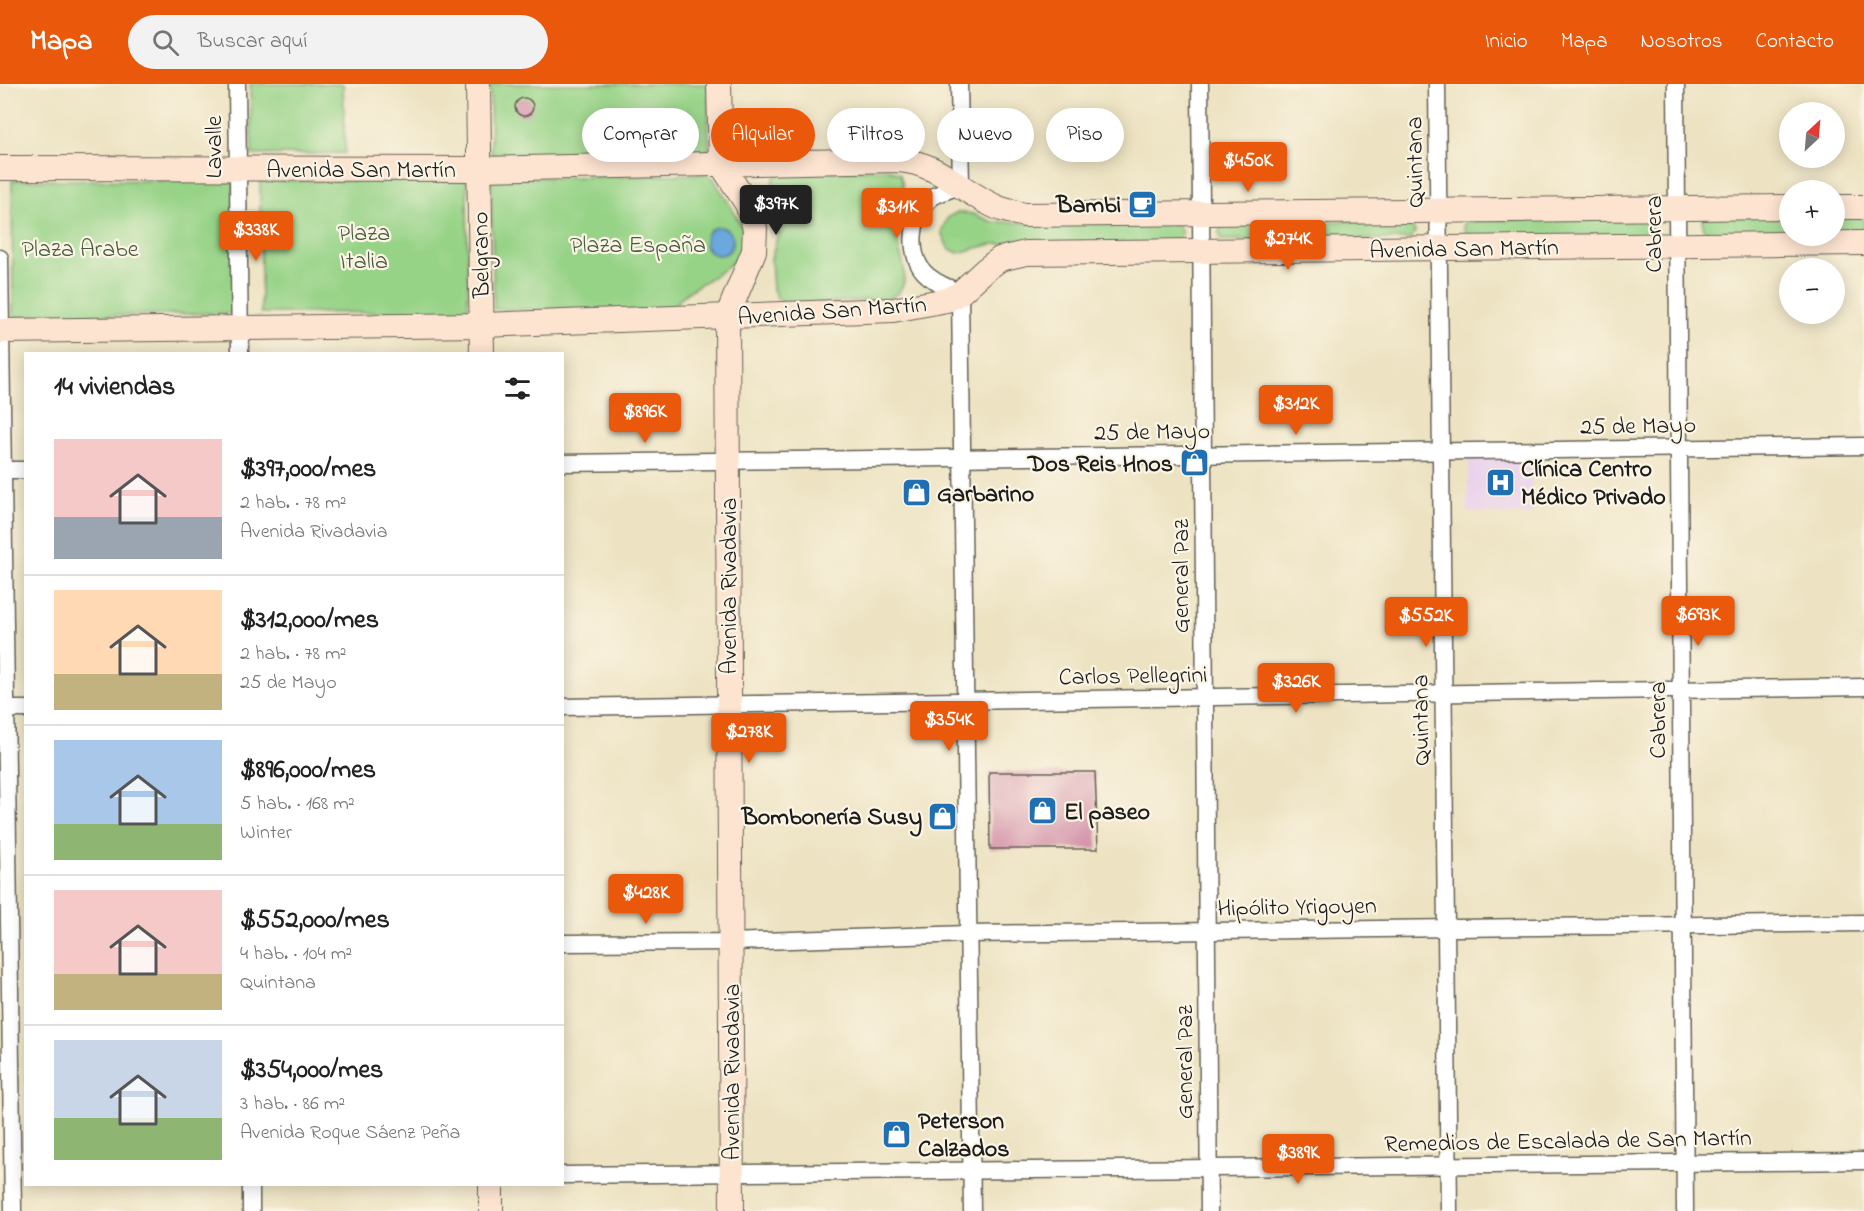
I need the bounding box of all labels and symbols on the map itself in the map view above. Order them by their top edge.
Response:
north arrow [1779,102,1845,168]
street label: Lavalle [198,115,233,178]
street label: Quintana [1398,116,1435,208]
pin: $450K [1206,142,1290,193]
street label: Avenida San Martín [266,154,456,189]
pin: $397K [734,185,818,236]
pin: $311K [855,188,939,239]
cafe icon: Bambi [1126,188,1158,220]
place label: Bambi [1055,189,1121,224]
street label: Cabrera [1638,195,1673,273]
pin: $338K [214,211,298,262]
street label: Belgrano [464,211,501,299]
park label: Plaza Italia [338,217,390,280]
pin: $274K [1246,220,1330,271]
park label: Plaza España [570,229,706,264]
street label: Avenida San Martín [1369,231,1559,270]
park label: Plaza Arabe [21,233,139,268]
street label: Avenida San Martín [736,288,928,337]
pin: $312K [1254,385,1338,436]
pin: $896K [603,393,687,444]
street label: 25 de Mayo [1580,409,1696,447]
street label: 25 de Mayo [1094,415,1210,453]
shop icon: Dos Reis Hnos [1178,447,1210,479]
place label: Dos Reis Hnos [1027,448,1173,483]
place label: Clínica Centro Médico Privado [1521,453,1666,516]
hospital icon: Clínica Centro Médico Privado [1484,466,1516,498]
shop icon: Garbarino [900,477,932,509]
place label: Garbarino [937,478,1034,513]
street label: Avenida Rivadavia [713,498,748,674]
street label: General Paz [1165,518,1200,633]
pin: $693K [1656,596,1740,647]
pin: $552K [1384,597,1468,648]
street label: Carlos Pellegrini [1058,659,1208,696]
pin: $326K [1254,663,1338,714]
street label: Quintana [1404,674,1441,766]
street label: Cabrera [1642,681,1677,759]
pin: $354K [907,701,991,752]
pin: $278K [707,713,791,764]
shop icon: El paseo [1027,795,1059,827]
place label: El paseo [1064,796,1150,831]
shop icon: Bombonería Susy [927,800,959,832]
place label: Bombonería Susy [741,801,922,837]
pin: $428K [604,874,688,925]
street label: Hipólito Yrigoyen [1217,890,1377,928]
street label: Avenida Rivadavia [716,984,751,1160]
street label: General Paz [1169,1004,1204,1119]
place label: Peterson Calzados [918,1105,1009,1168]
shop icon: Peterson Calzados [881,1118,913,1150]
street label: Remedios de Escalada de San Martín [1384,1122,1752,1163]
pin: $389K [1256,1134,1340,1185]

